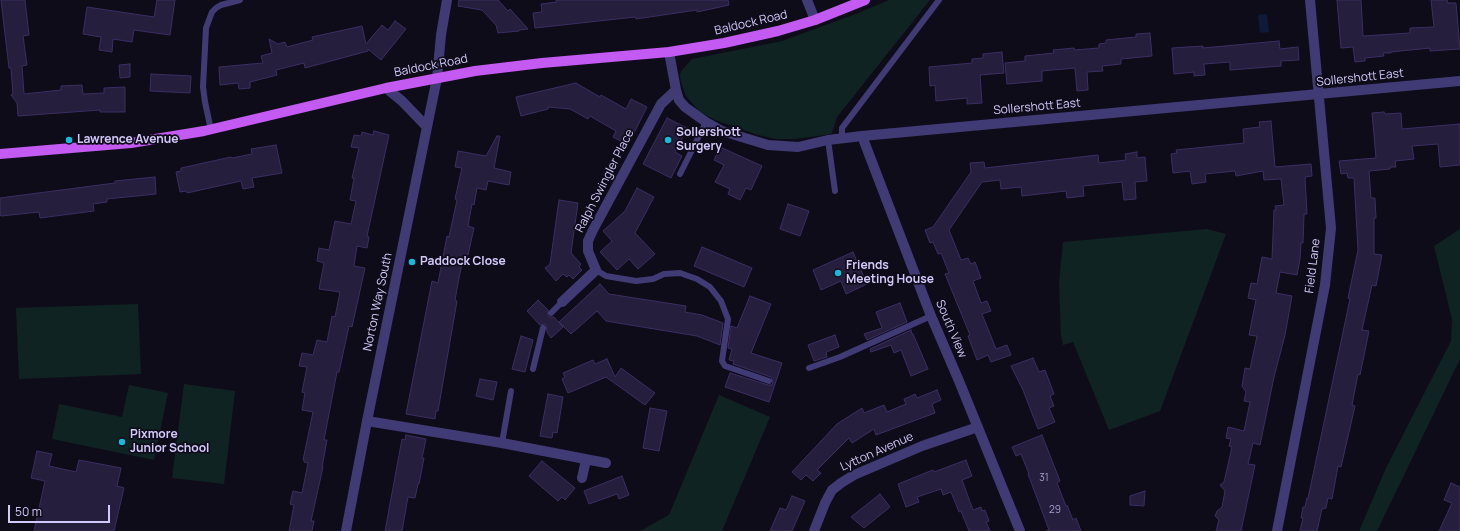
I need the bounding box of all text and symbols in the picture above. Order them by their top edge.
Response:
street label: Baldock Road [713,8,789,38]
street label: Baldock Road [393,52,469,80]
street label: Sollershott East [1316,66,1404,90]
street label: Sollershott East [993,96,1081,118]
place label: Sollershott Surgery [676,126,741,154]
street label: Ralph Swingler Place [573,127,637,235]
place label: Lawrence Avenue [77,133,178,147]
marker: Lawrence Avenue [64,135,74,145]
marker: Sollershott Surgery [663,135,673,145]
street label: Field Lane [1302,238,1324,294]
street label: Norton Way South [361,252,395,352]
place label: Paddock Close [420,255,506,269]
marker: Paddock Close [407,257,417,267]
place label: Friends Meeting House [846,259,934,287]
marker: Friends Meeting House [833,268,843,278]
street label: South View [932,298,970,360]
place label: Pixmore Junior School [130,428,209,456]
street label: Lytton Avenue [838,429,916,475]
marker: Pixmore Junior School [117,437,127,447]
house number: 31 [1039,472,1049,484]
scale bar [10,497,112,523]
text: 50 m [15,503,42,520]
house number: 29 [1049,504,1061,516]

